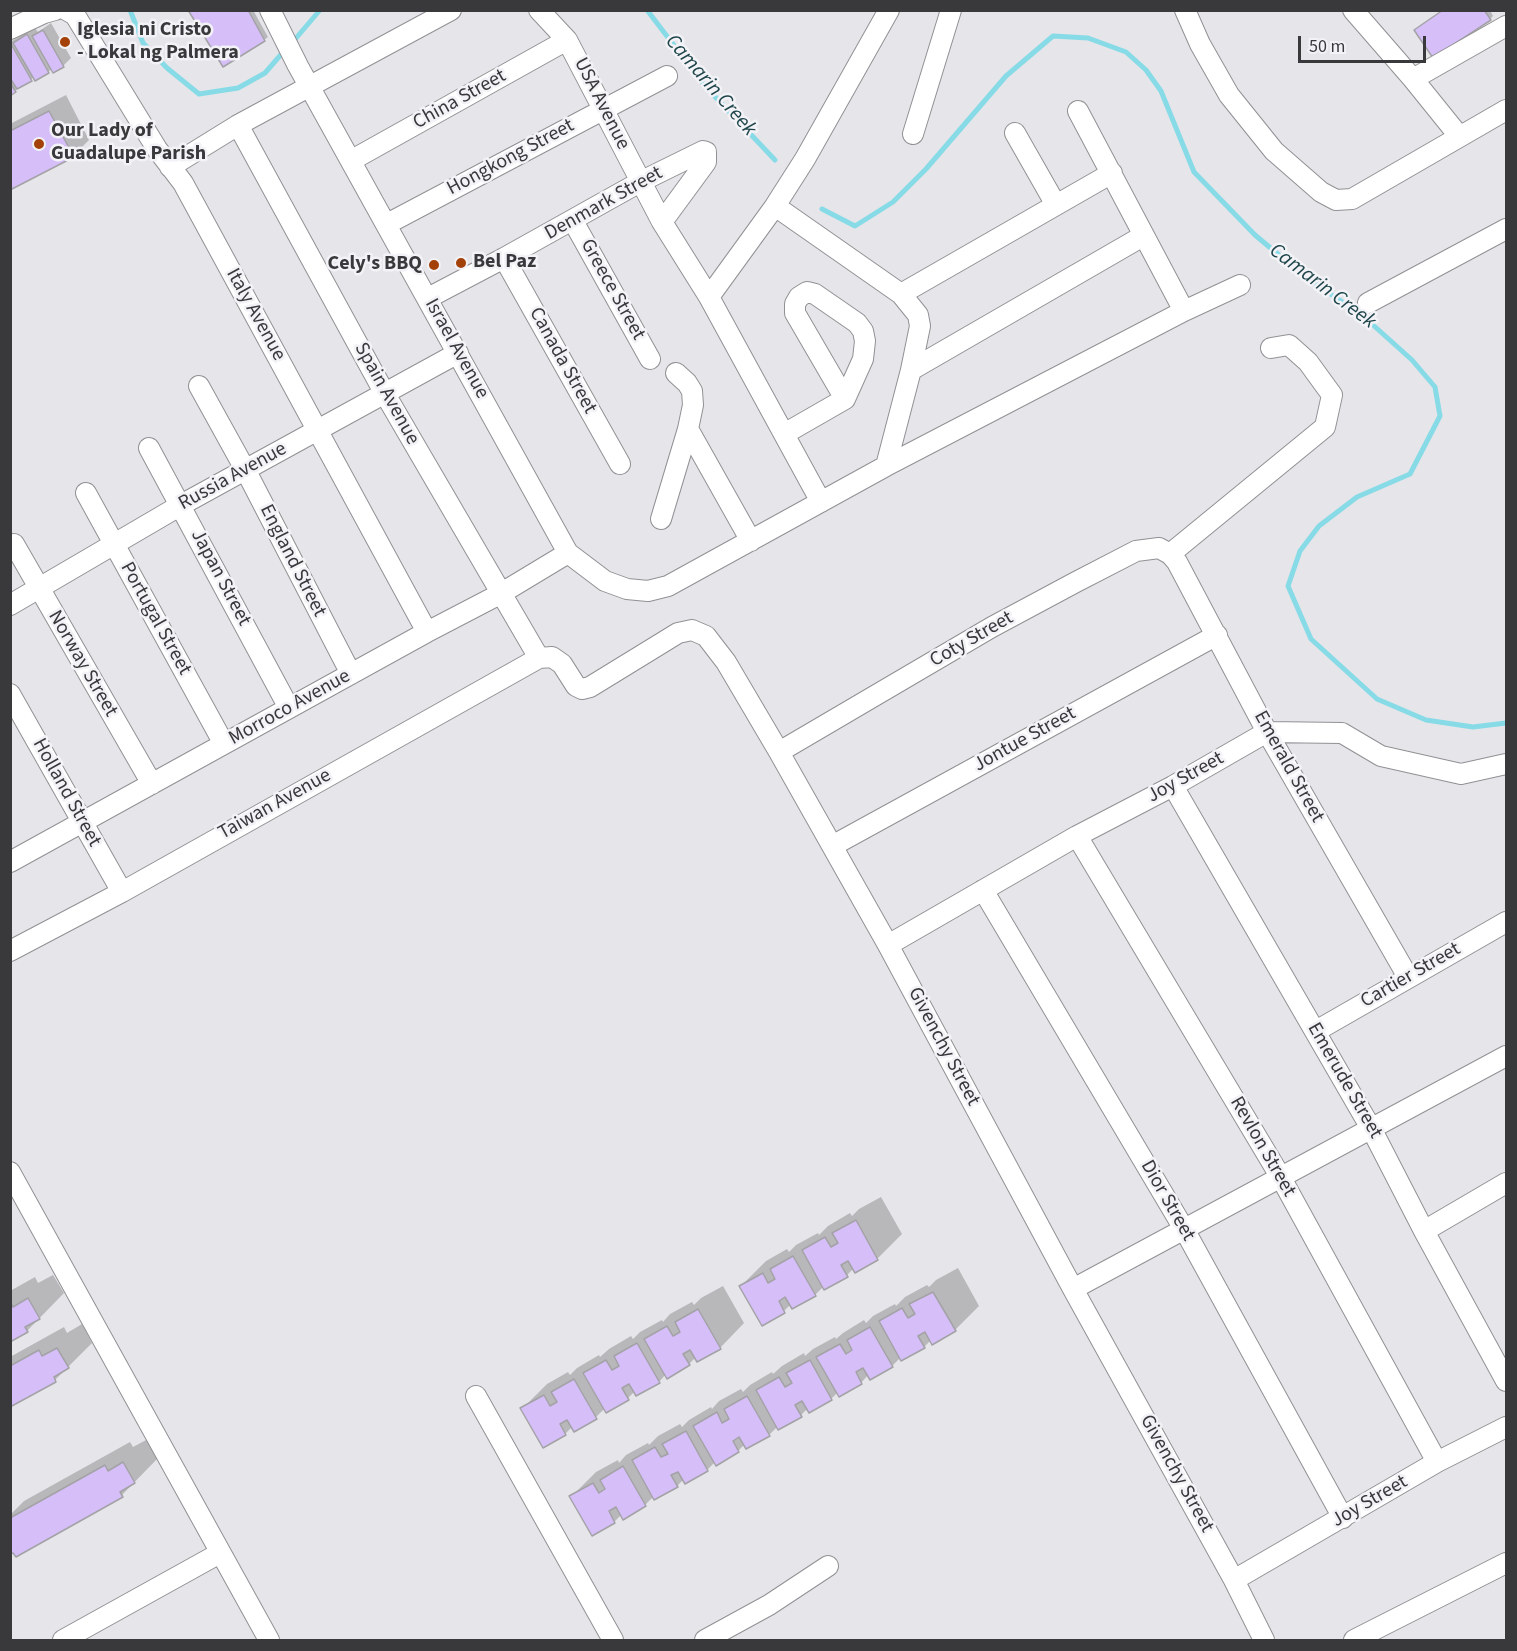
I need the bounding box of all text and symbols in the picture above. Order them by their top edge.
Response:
place label: Iglesia ni Cristo - Lokal ng Palmera [77,19,239,66]
scale bar [1301,24,1428,62]
water label: Camarin Creek [659,30,761,142]
text: 50 m [1309,34,1345,59]
marker: Iglesia ni Cristo - Lokal ng Palmera [58,35,72,49]
street label: USA Avenue [568,54,634,154]
street label: China Street [409,65,511,135]
street label: Hongkong Street [443,114,579,202]
place label: Our Lady of Guadalupe Parish [51,120,206,167]
marker: Our Lady of Guadalupe Parish [32,137,46,151]
street label: Denmark Street [541,162,667,246]
street label: Greece Street [574,235,650,345]
water label: Camarin Creek [1264,239,1380,335]
place label: Bel Paz [473,251,536,275]
place label: Cely's BBQ [328,253,422,277]
marker: Bel Paz [454,256,468,270]
marker: Cely's BBQ [427,258,441,272]
street label: Italy Avenue [220,265,290,365]
street label: Israel Avenue [419,295,493,403]
street label: Canada Street [523,304,601,418]
street label: Spain Avenue [348,339,424,449]
street label: Russia Avenue [175,437,291,517]
street label: England Street [253,501,331,621]
street label: Japan Street [185,526,255,630]
street label: Portugal Street [114,558,196,680]
street label: Norway Street [42,607,122,721]
street label: Coty Street [926,607,1018,673]
street label: Morroco Avenue [225,665,355,751]
street label: Jontue Street [970,702,1080,778]
street label: Emerald Street [1247,707,1329,827]
street label: Holland Street [26,735,106,851]
street label: Joy Street [1144,747,1228,809]
street label: Taiwan Avenue [214,764,336,846]
street label: Cartier Street [1357,938,1465,1014]
street label: Givenchy Street [902,984,984,1110]
street label: Emerude Street [1301,1019,1387,1143]
street label: Revlon Street [1224,1093,1300,1201]
street label: Dior Street [1134,1156,1200,1246]
street label: Givenchy Street [1134,1411,1218,1537]
street label: Joy Street [1328,1471,1412,1533]

